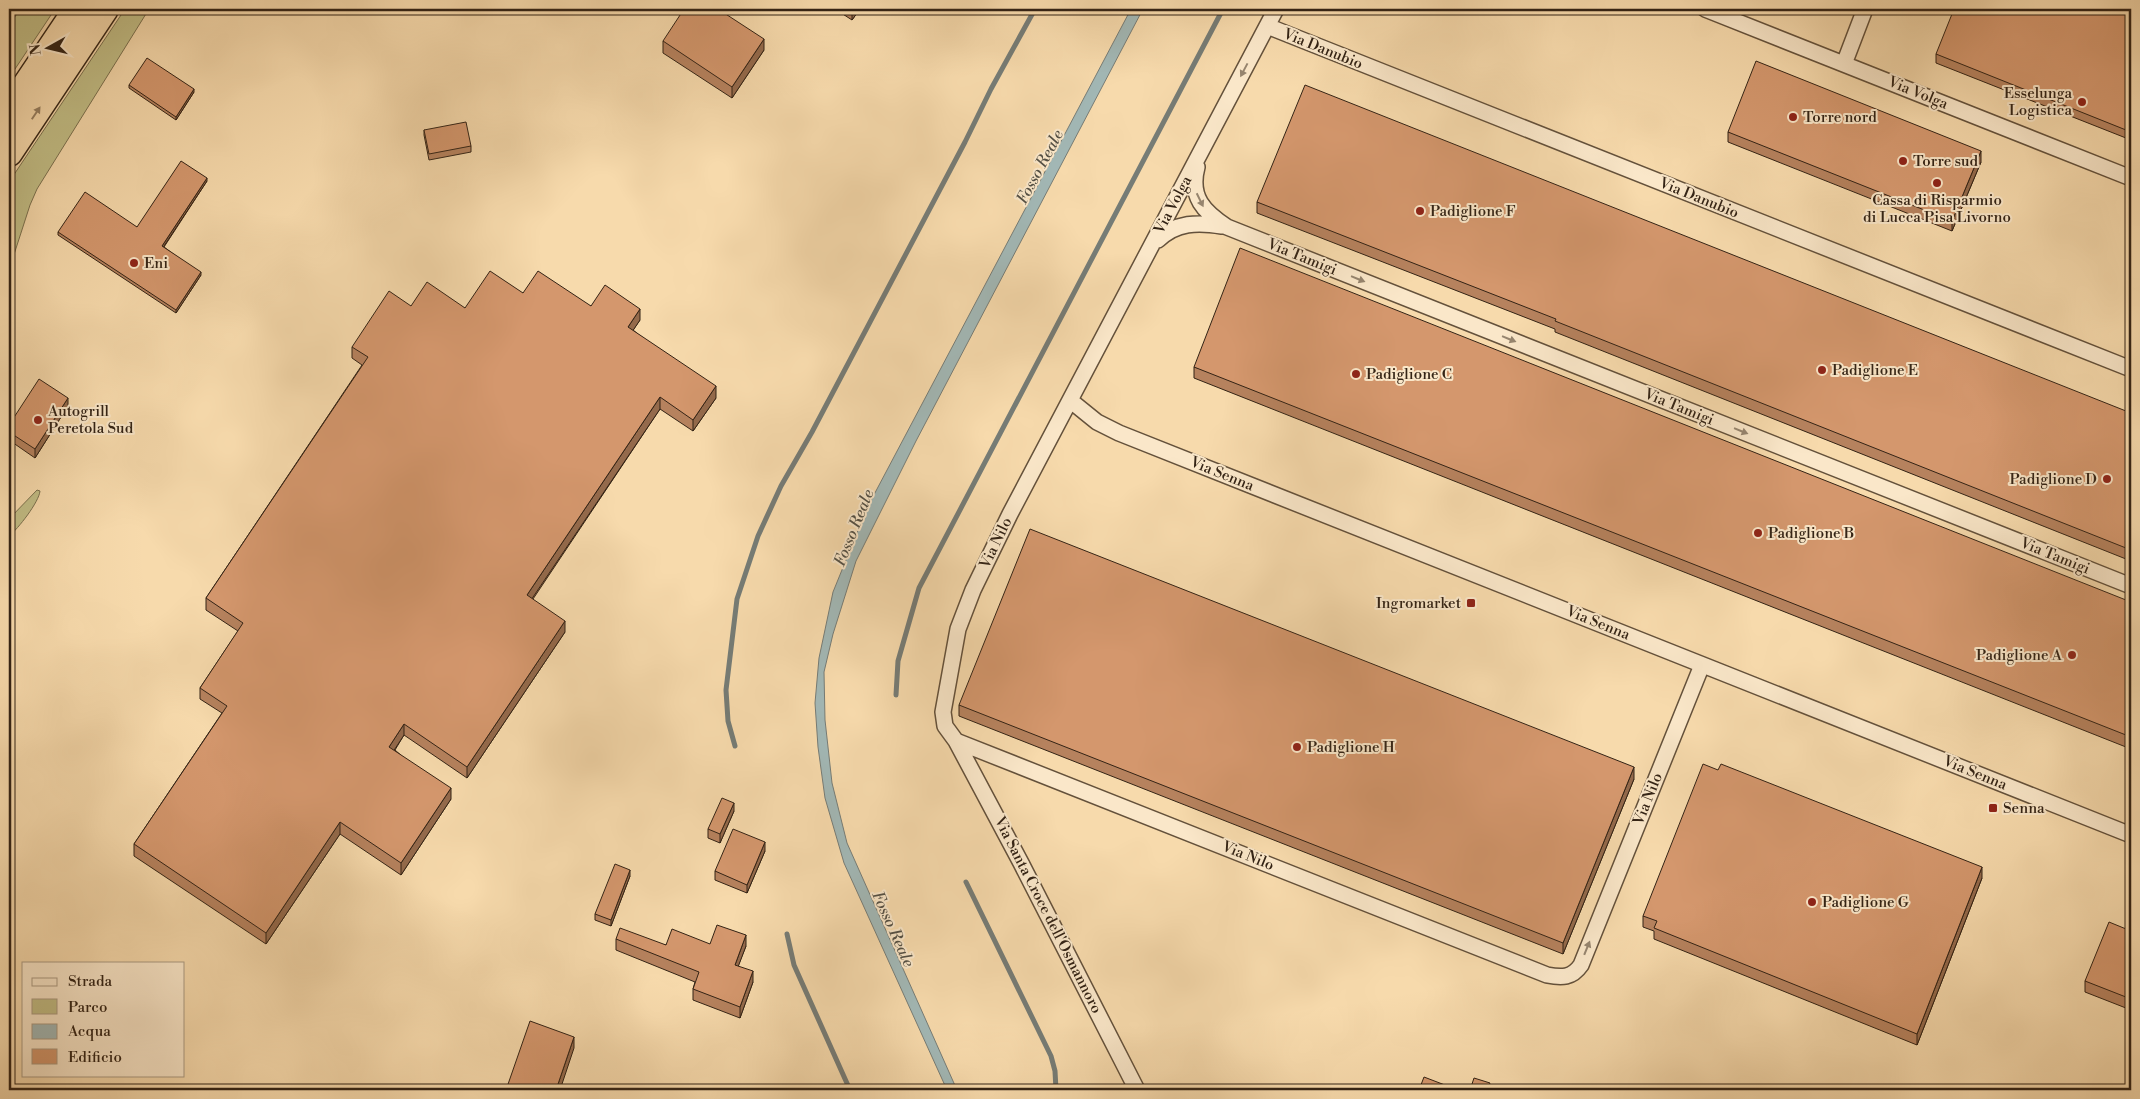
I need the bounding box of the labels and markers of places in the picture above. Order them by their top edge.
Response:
place label: Esselunga Logistica [2004,84,2072,120]
marker: Esselunga Logistica [2076,96,2088,108]
place label: Torre nord [1803,108,1877,127]
marker: Torre nord [1787,111,1799,123]
place label: Torre sud [1913,152,1979,171]
marker: Torre sud [1897,155,1909,167]
marker: Cassa di Risparmio di Lucca Pisa Livorno [1931,177,1943,189]
place label: Cassa di Risparmio di Lucca Pisa Livorno [1863,191,2011,227]
place label: Padiglione F [1430,202,1516,221]
marker: Padiglione F [1414,205,1426,217]
place label: Eni [144,254,168,273]
marker: Eni [128,257,140,269]
place label: Padiglione E [1832,361,1918,380]
marker: Padiglione E [1816,364,1828,376]
place label: Padiglione C [1366,365,1452,384]
marker: Padiglione C [1350,368,1362,380]
place label: Autogrill Peretola Sud [47,402,134,438]
marker: Autogrill Peretola Sud [32,414,44,426]
place label: Padiglione D [2010,470,2097,489]
marker: Padiglione D [2101,473,2113,485]
place label: Padiglione B [1768,524,1854,543]
marker: Padiglione B [1752,527,1764,539]
place label: Ingromarket [1376,594,1462,613]
marker: Ingromarket [1465,597,1477,609]
place label: Padiglione A [1976,646,2063,665]
marker: Padiglione A [2066,649,2078,661]
place label: Padiglione H [1307,738,1395,757]
marker: Padiglione H [1291,741,1303,753]
place label: Senna [2003,799,2045,818]
marker: Senna [1987,802,1999,814]
place label: Padiglione G [1822,893,1909,912]
marker: Padiglione G [1806,896,1818,908]

